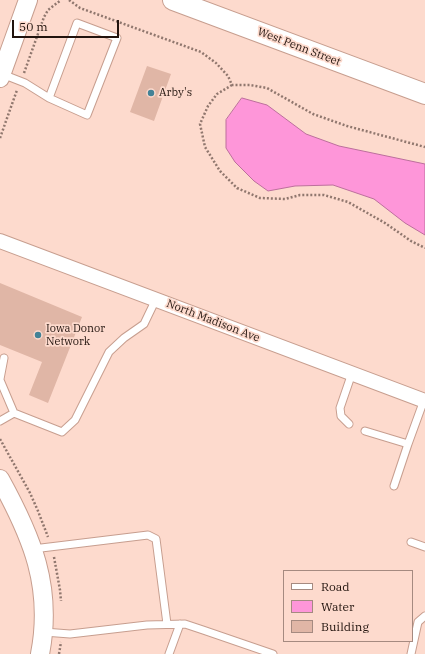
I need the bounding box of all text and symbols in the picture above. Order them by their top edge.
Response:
scale bar [14,12,121,38]
text: 50 m [19,19,48,34]
street label: West Penn Street [256,25,342,69]
place label: Arby's [159,86,192,100]
marker: Arby's [146,88,156,98]
street label: North Madison Ave [165,297,261,345]
place label: Iowa Donor Network [46,322,105,348]
marker: Iowa Donor Network [33,330,43,340]
legend [283,570,413,642]
text: Road [321,579,350,594]
text: Water [321,599,354,614]
text: Building [321,619,369,634]

